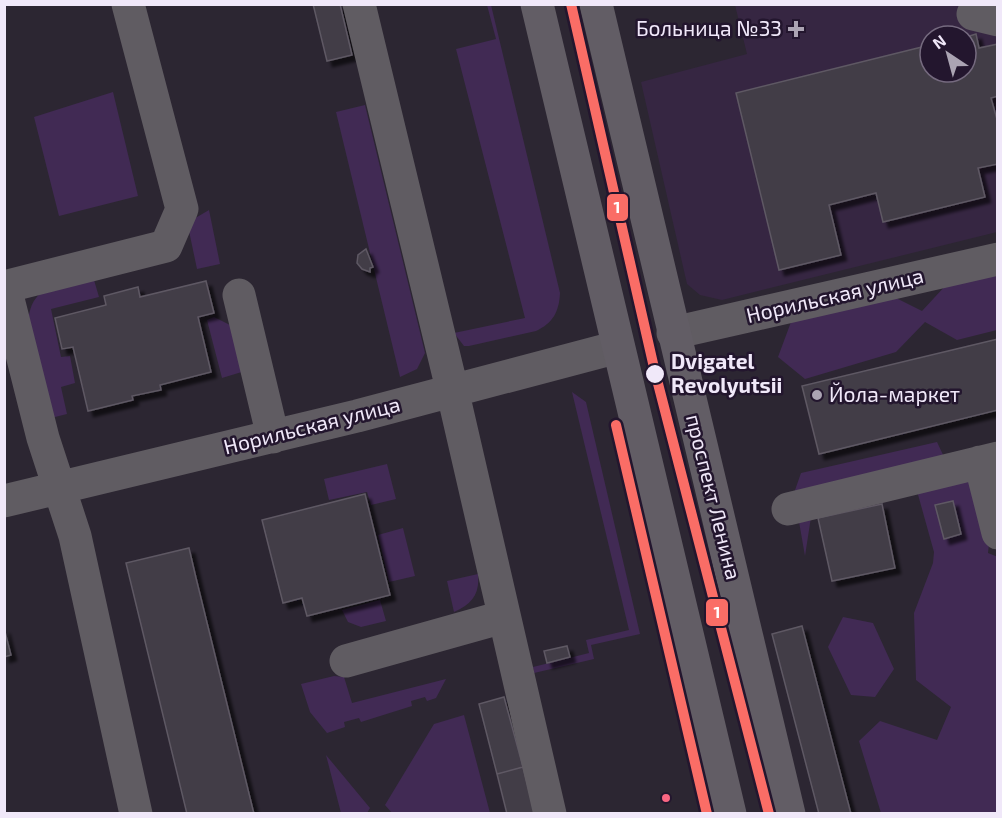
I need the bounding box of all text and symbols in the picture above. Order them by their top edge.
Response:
place label: Больница №33 [636,15,782,40]
marker: Больница №33 [787,20,805,38]
north arrow [918,24,978,84]
text: N [929,30,949,53]
line badge: 1 [606,193,629,222]
text: 1 [614,197,620,216]
street label: Норильская улица [744,262,926,328]
place label: Dvigatel Revolyutsii [671,348,782,398]
marker: Dvigatel Revolyutsii [644,363,666,385]
place label: Йола-маркет [829,381,960,406]
marker: Йола-маркет [810,388,824,402]
street label: Норильская улица [221,391,403,460]
street label: проспект Ленина [682,411,747,582]
line badge: 1 [705,598,729,627]
text: 1 [714,602,720,621]
unlabelled marker [660,792,672,804]

